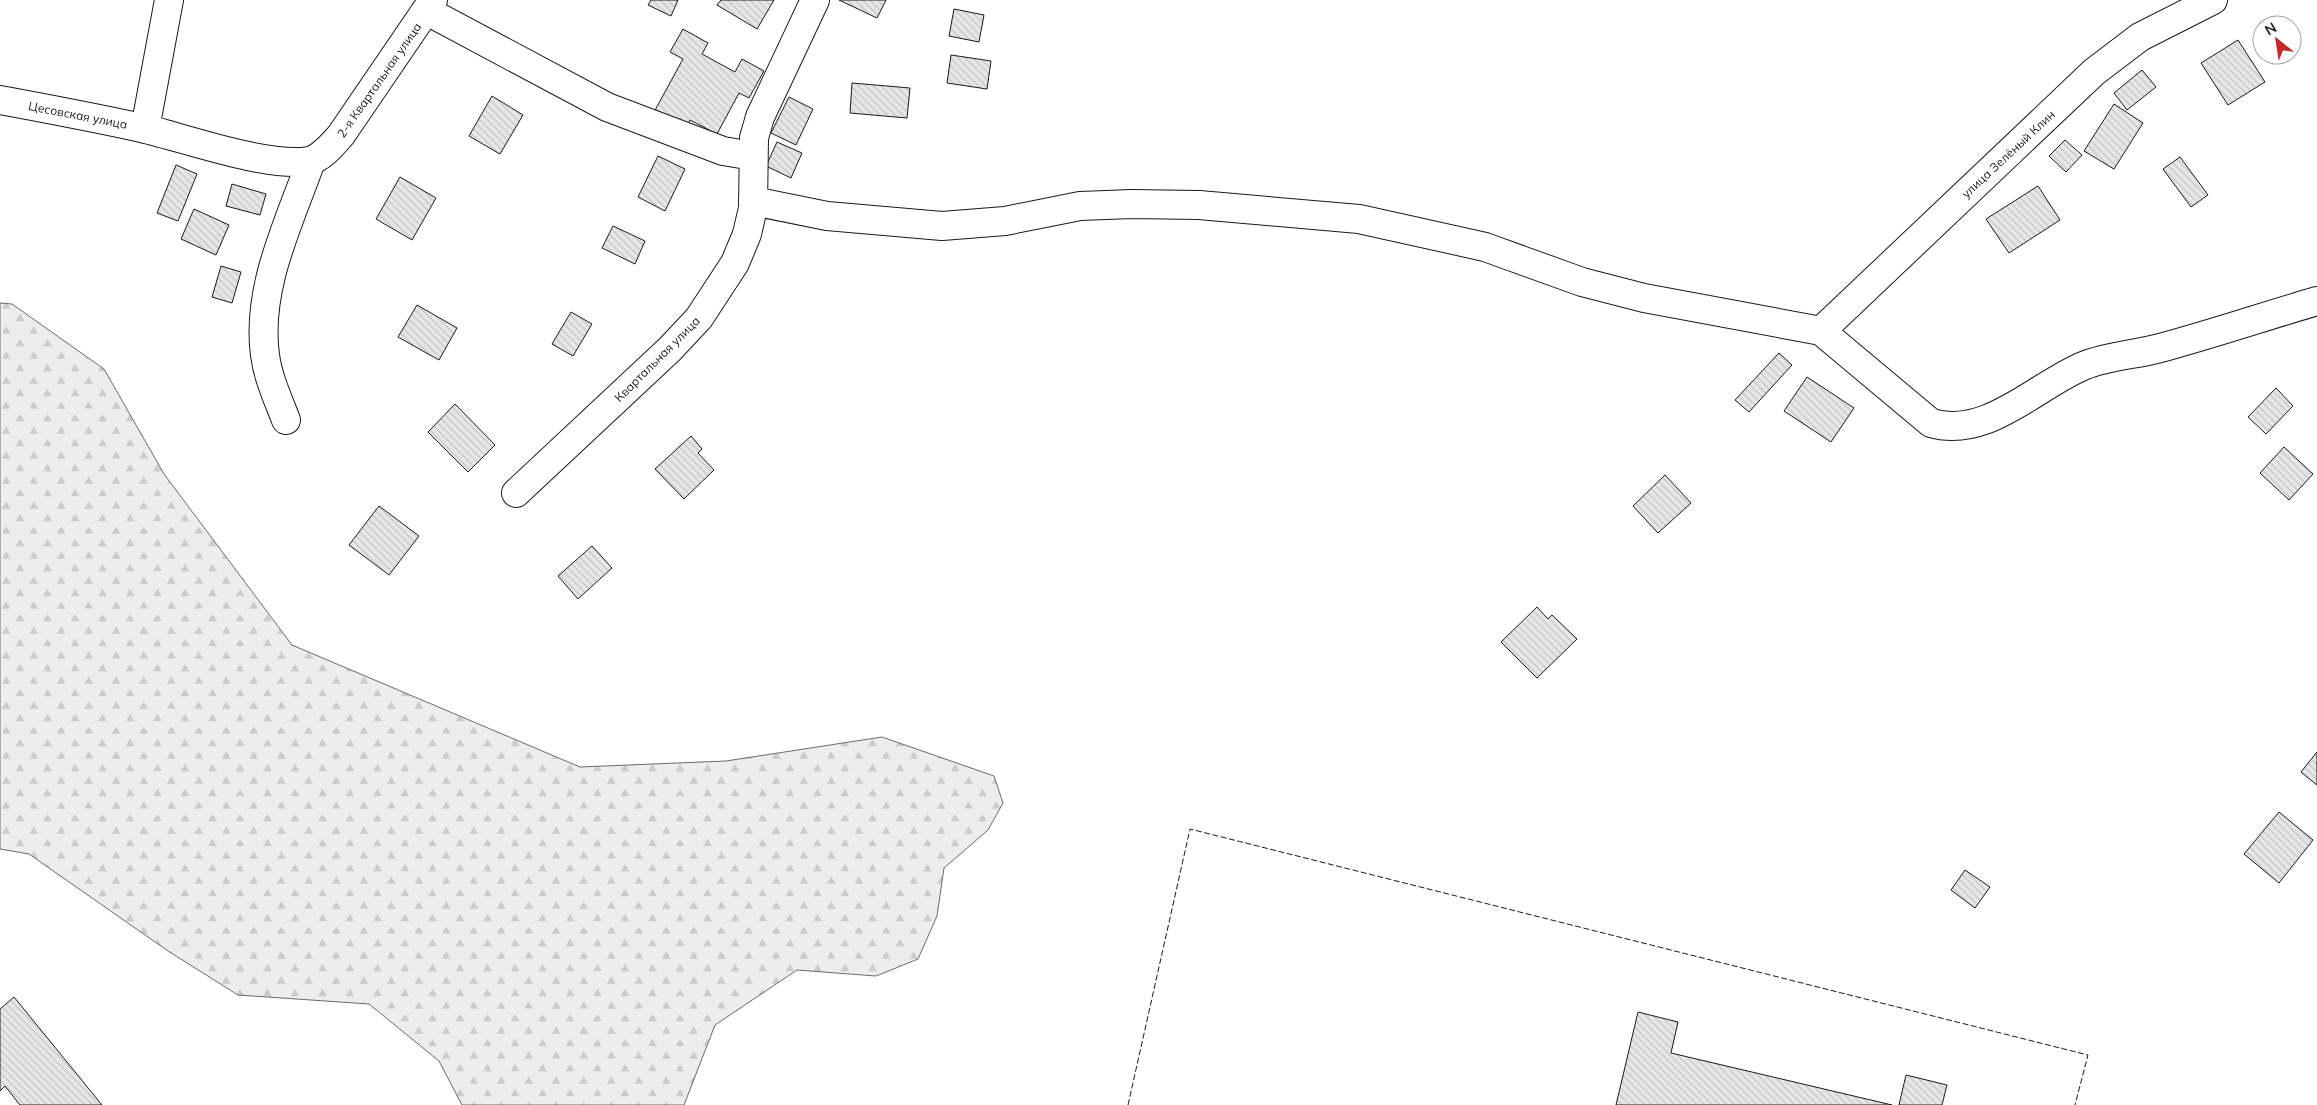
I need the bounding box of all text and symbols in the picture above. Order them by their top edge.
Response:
north arrow [2252,15,2302,65]
text: N [2261,18,2280,39]
street label: 2-я Квартальная улица [334,20,424,140]
street label: Цесовская улица [27,98,129,132]
street label: улица Зелёный Клин [1958,107,2058,201]
street label: Квартальная улица [611,313,703,405]

